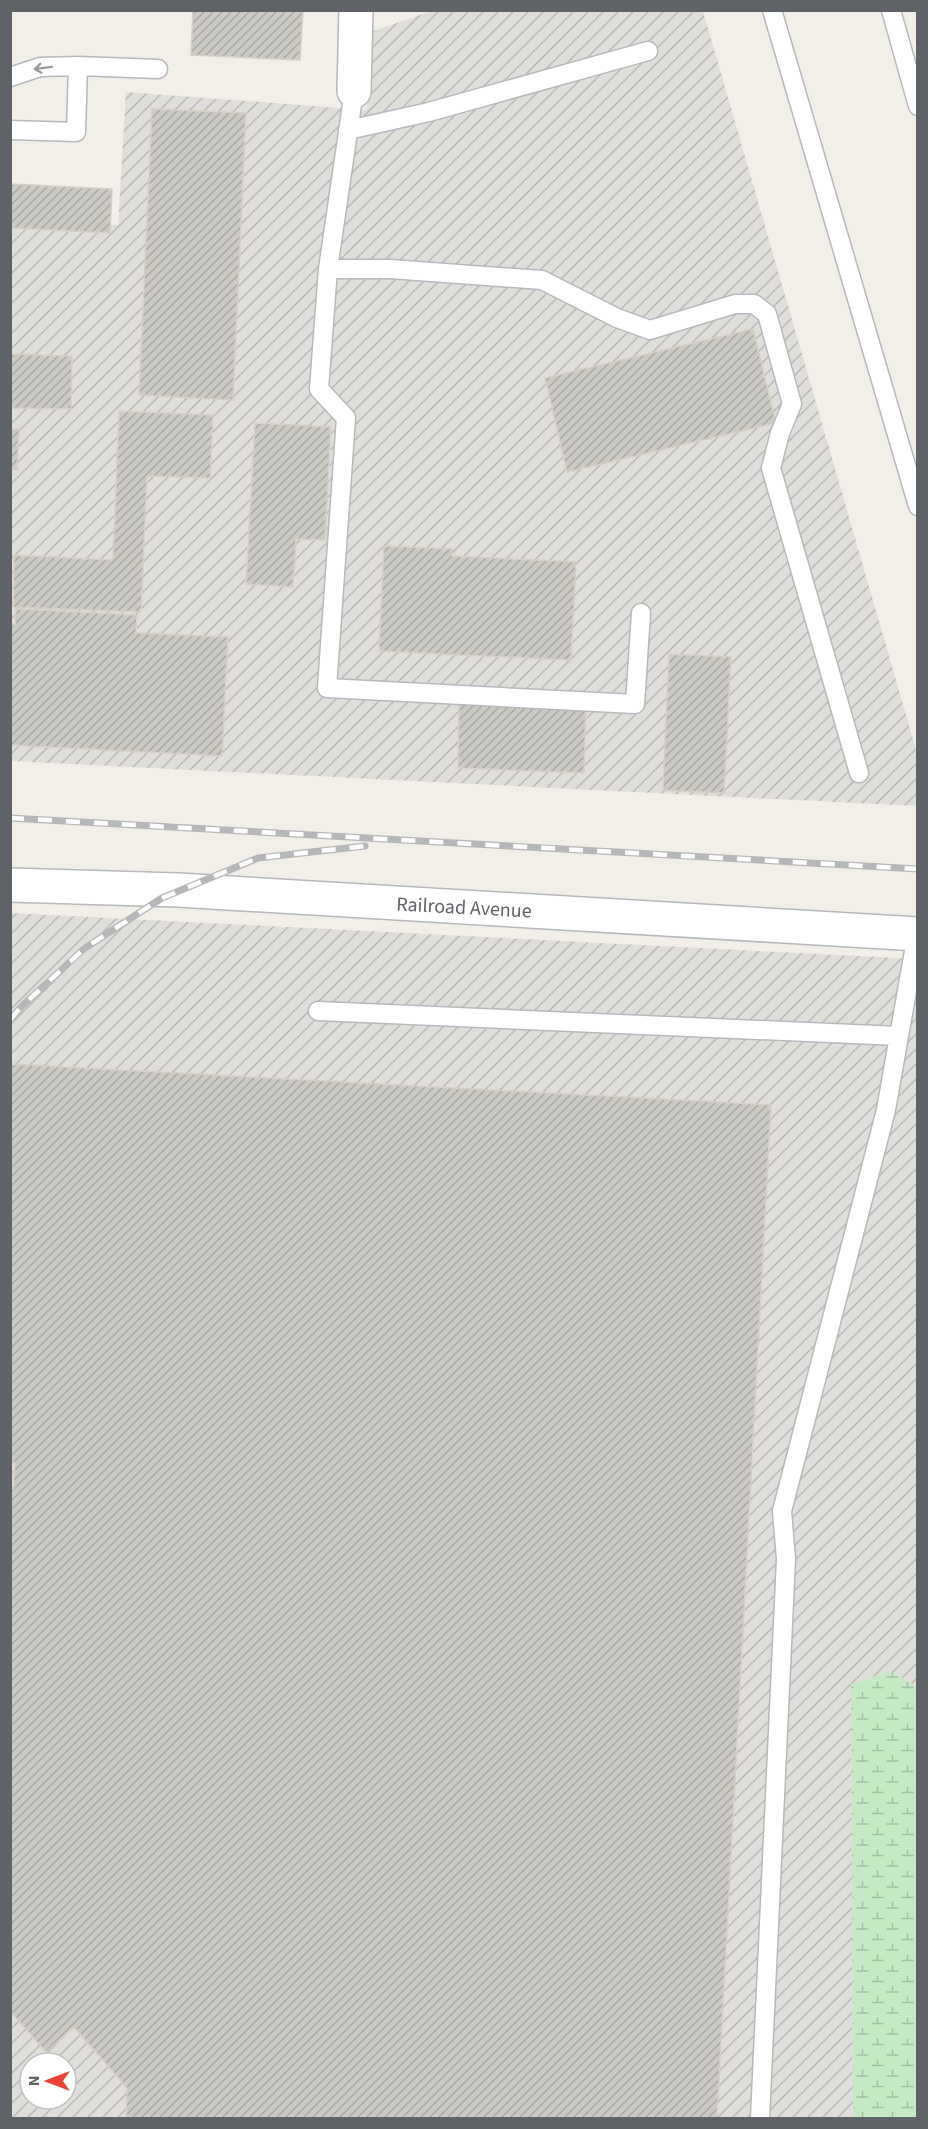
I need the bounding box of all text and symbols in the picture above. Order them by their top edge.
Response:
one-way arrow [34,62,54,73]
street label: Railroad Avenue [396,890,532,926]
north arrow [18,2051,78,2111]
text: N [23,2076,45,2086]

